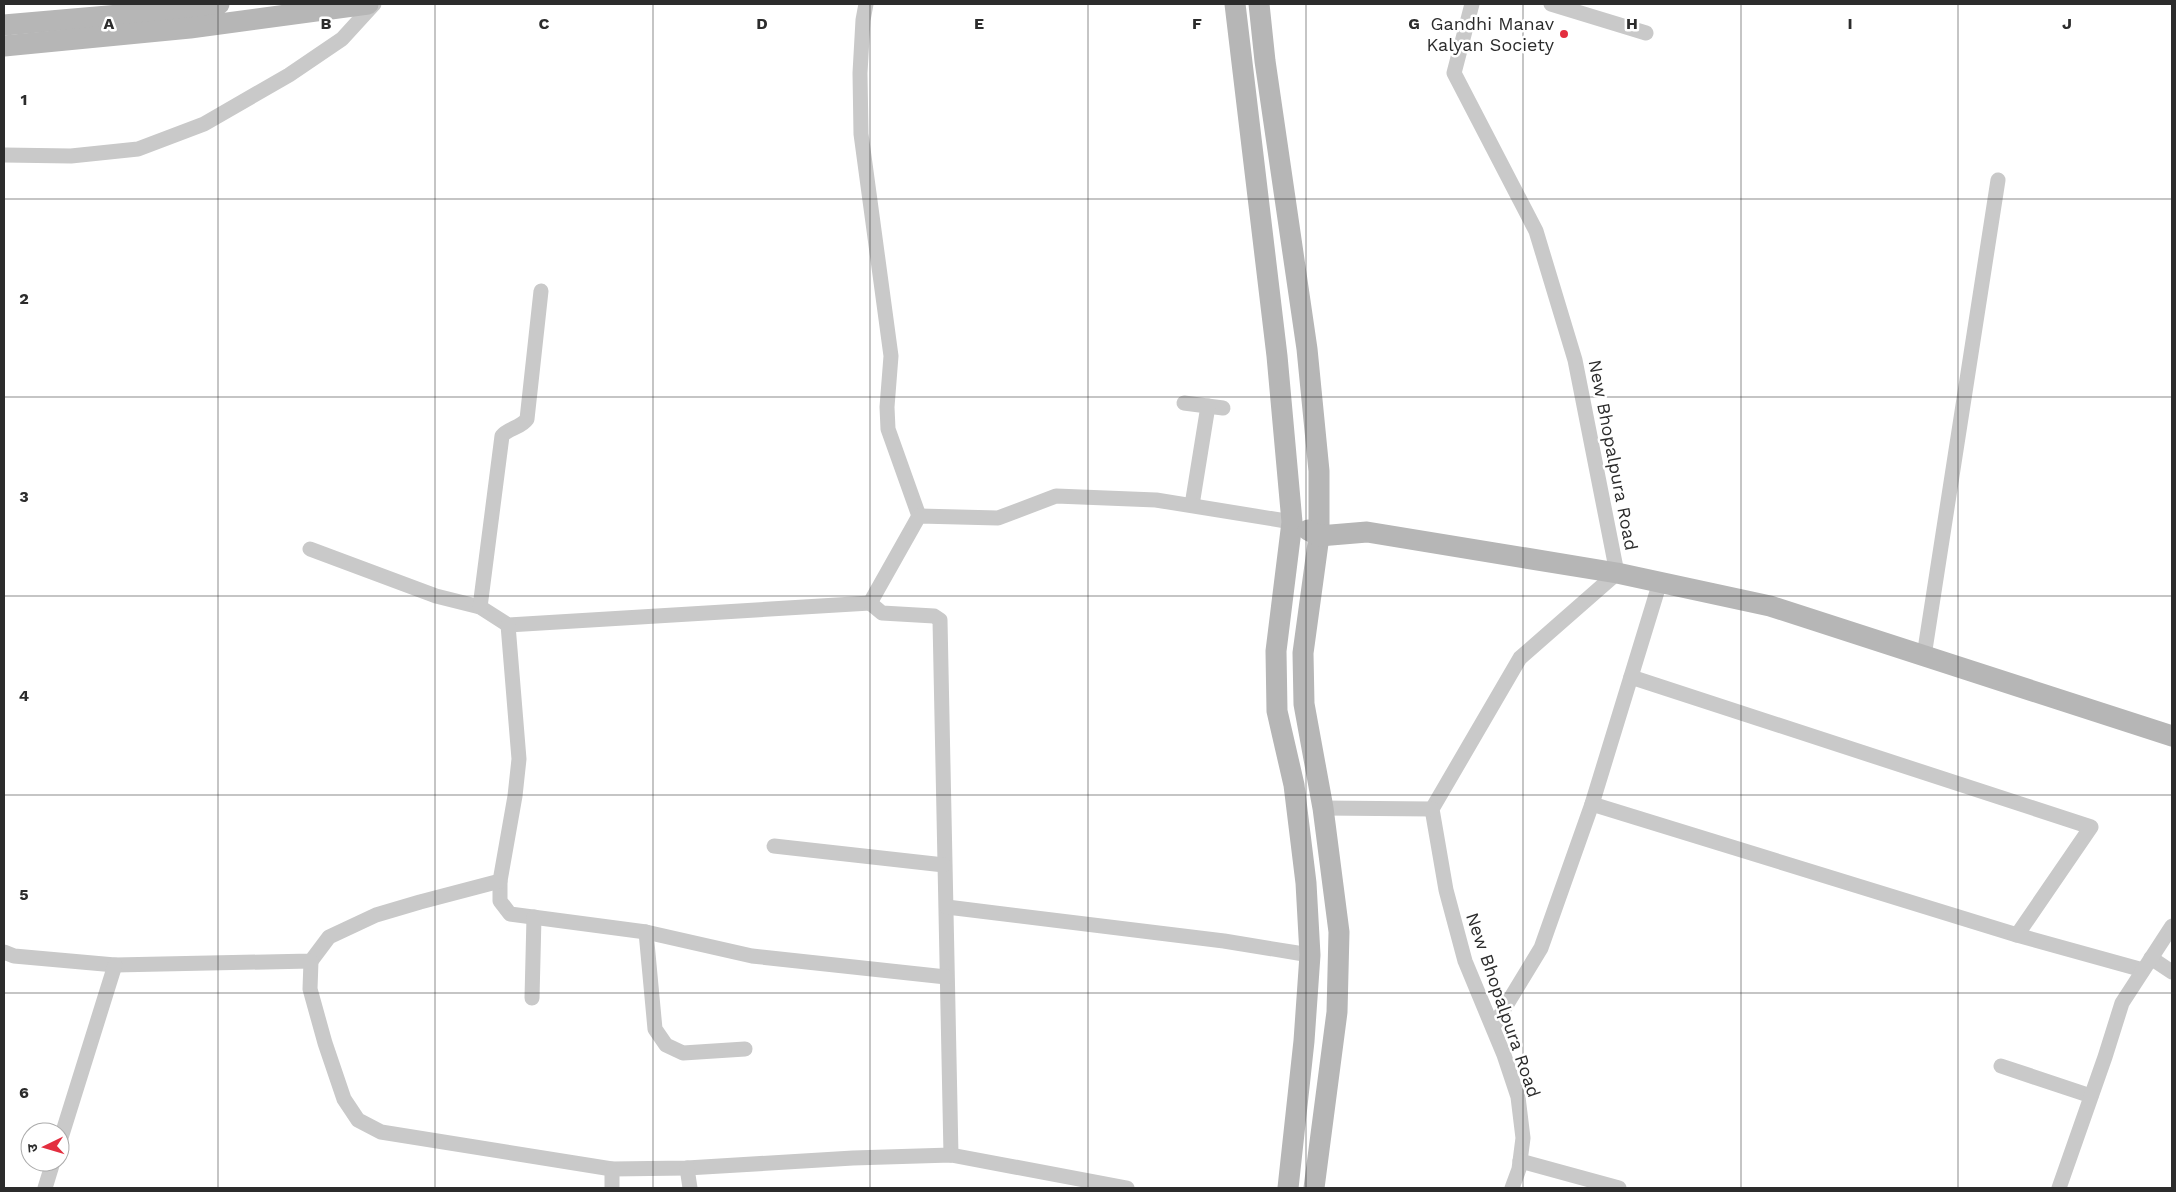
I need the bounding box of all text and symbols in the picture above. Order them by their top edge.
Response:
place label: Gandhi Manav Kalyan Society [1427,13,1555,55]
text: A [104,14,115,33]
text: B [321,14,332,33]
text: C [539,14,550,33]
text: D [756,14,768,33]
text: E [974,14,984,33]
text: F [1192,14,1202,33]
text: G [1408,14,1420,33]
text: H [1626,14,1638,33]
text: I [1847,14,1853,33]
text: J [2062,14,2072,33]
marker: Gandhi Manav Kalyan Society [1558,28,1570,40]
text: 1 [21,90,27,109]
text: 2 [19,289,29,308]
street label: New Bhopalpura Road [1585,358,1642,552]
text: 3 [19,487,29,506]
text: 4 [19,686,29,705]
text: 5 [19,885,29,904]
street label: New Bhopalpura Road [1462,910,1545,1100]
text: 6 [19,1083,29,1102]
north arrow [20,1122,70,1172]
text: उ [24,1143,40,1153]

